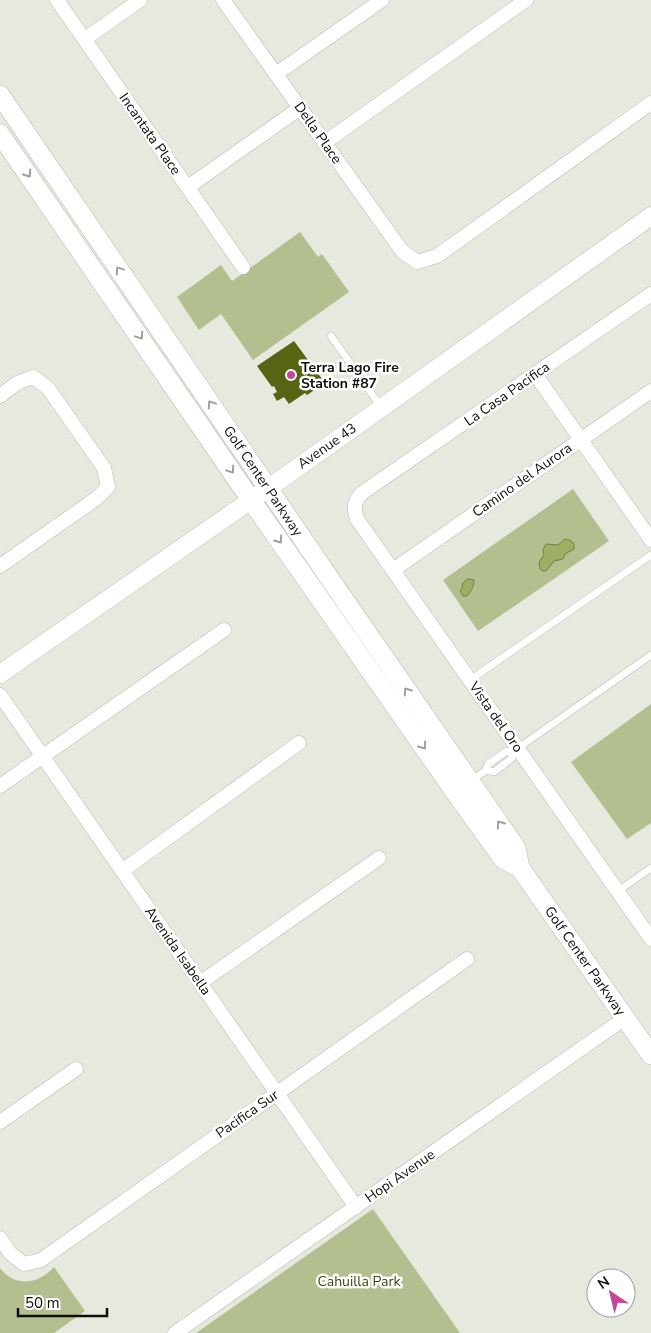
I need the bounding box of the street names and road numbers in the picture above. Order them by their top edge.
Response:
street label: Incantata Place [115,89,185,179]
street label: Della Place [290,98,346,168]
street label: La Casa Pacifica [460,357,554,431]
street label: Avenue 43 [294,419,360,473]
street label: Golf Center Parkway [219,422,307,541]
street label: Camino del Aurora [468,438,576,522]
street label: Vista del Oro [464,677,527,756]
street label: Avenida Isabella [140,903,216,999]
street label: Golf Center Parkway [540,903,630,1020]
street label: Pacifica Sur [212,1085,282,1143]
street label: Hopi Avenue [361,1145,439,1207]

